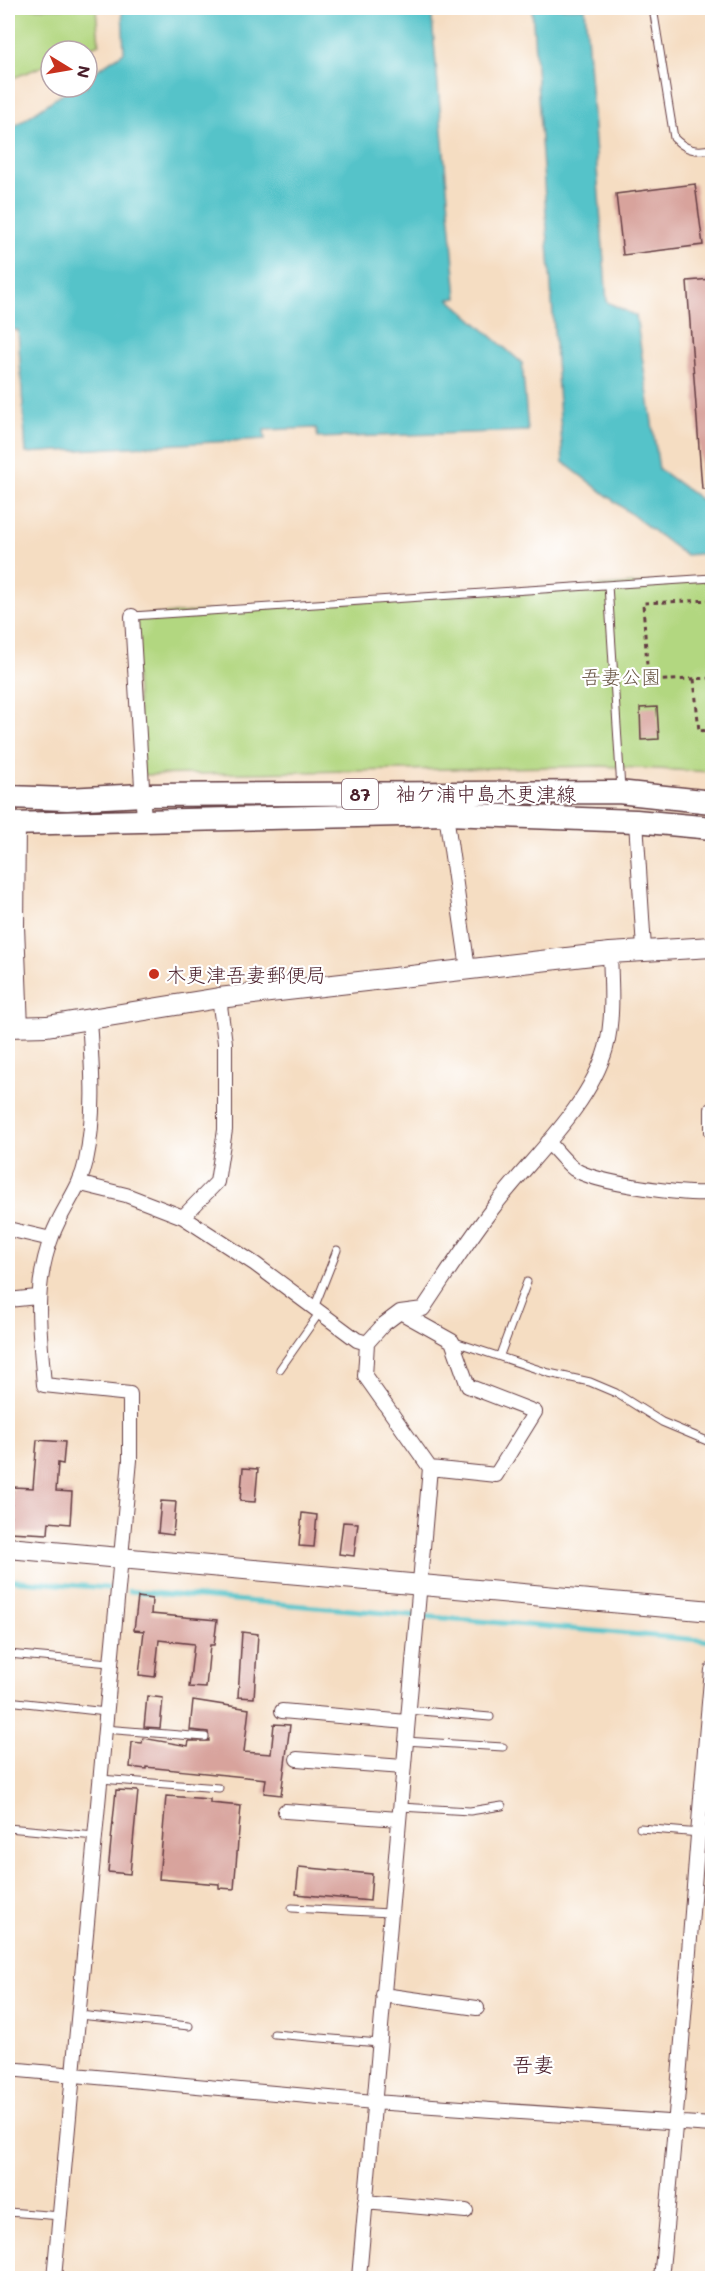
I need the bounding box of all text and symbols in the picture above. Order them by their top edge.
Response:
north arrow [39,39,99,99]
text: N [73,64,96,80]
park label: 吾妻公園 [581,663,661,689]
road number: 87 [342,779,378,809]
street label: 袖ケ浦中島木更津線 [396,780,576,806]
place label: 木更津吾妻郵便局 [166,961,326,987]
marker: 木更津吾妻郵便局 [147,967,161,981]
district label: 吾妻 [512,2050,554,2077]

